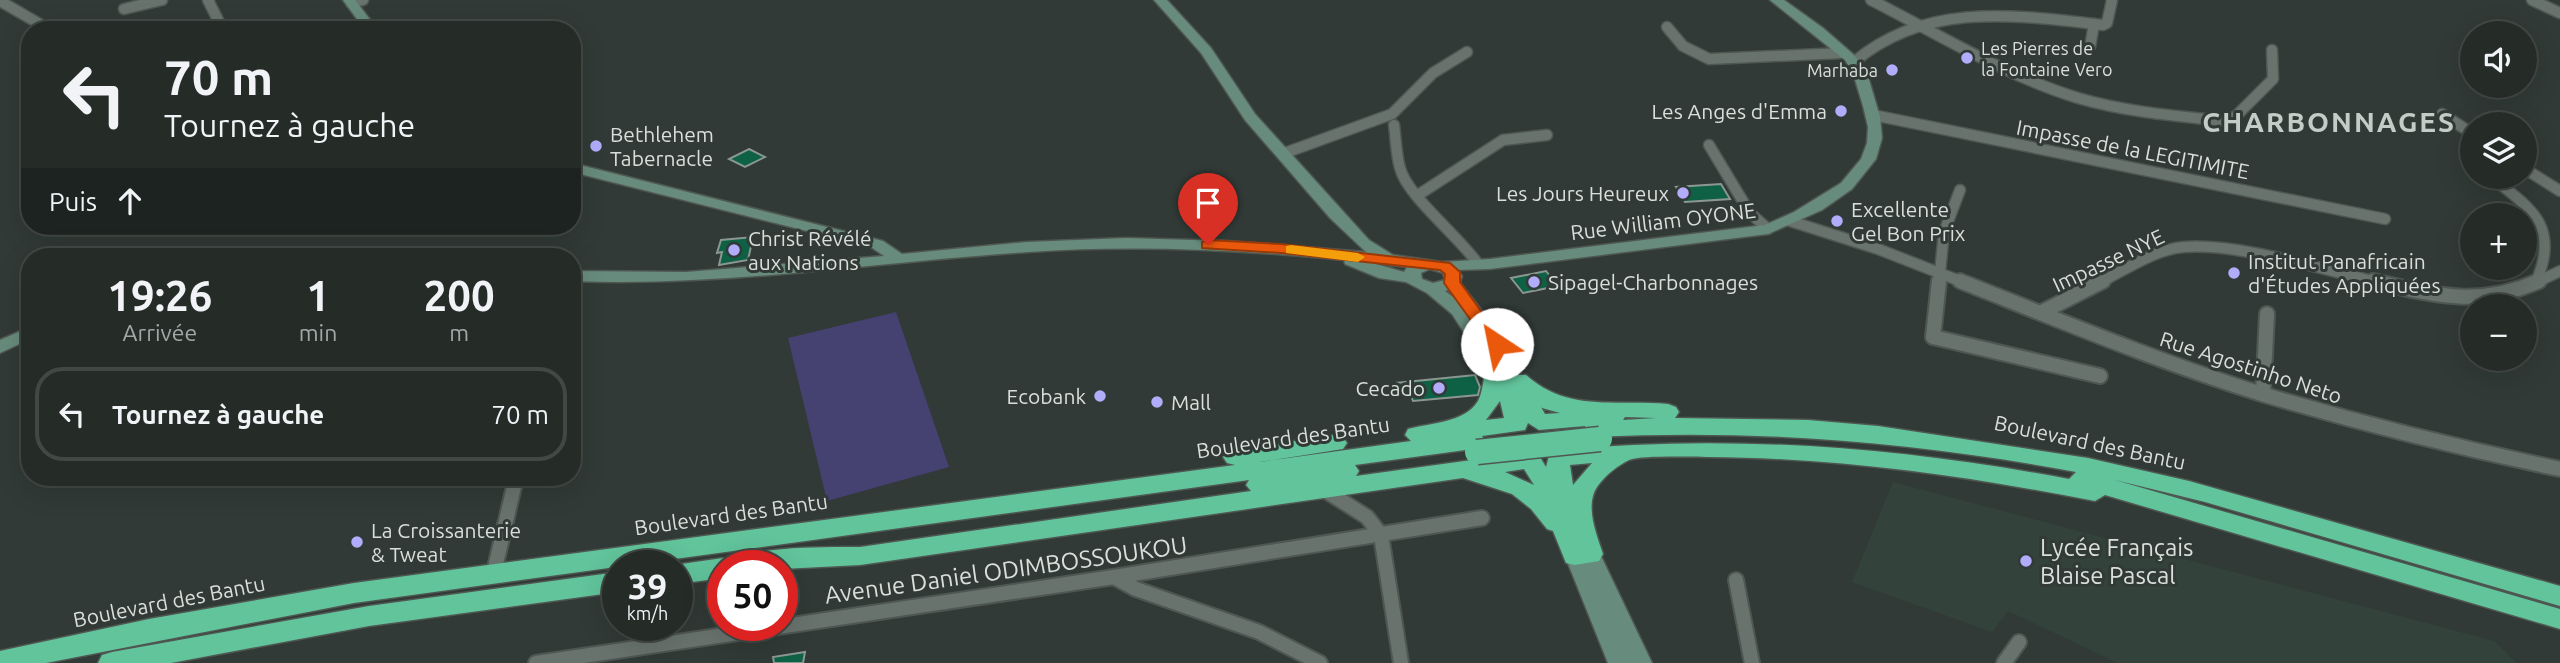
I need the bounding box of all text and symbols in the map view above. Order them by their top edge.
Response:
map controls [2460,21,2537,371]
button: sound [2460,21,2537,98]
place label: Les Pierres de la Fontaine Vero [1981,38,2112,79]
icon: left [49,49,140,140]
text: 70 m [164,49,273,104]
marker: Les Pierres de la Fontaine Vero [1959,50,1975,66]
place label: Marhaba [1807,60,1878,80]
marker: Marhaba [1884,62,1900,78]
place label: Les Anges d'Emma [1651,99,1827,123]
marker: Les Anges d'Emma [1833,103,1849,119]
district label: CHARBONNAGES [2202,106,2456,137]
text: Tournez à gauche [164,107,415,143]
button: layers [2460,112,2537,189]
street label: Impasse de la LEGITIMITE [2015,115,2251,183]
place label: Bethlehem Tabernacle [610,122,714,170]
marker: Bethlehem Tabernacle [588,138,604,154]
pin [1178,173,1238,245]
place label: Les Jours Heureux [1496,181,1669,205]
icon: ahead [111,182,149,220]
icon: arrive [1189,184,1227,222]
marker: Les Jours Heureux [1675,185,1691,201]
text: Puis [49,187,97,216]
place label: Excellente Gel Bon Prix [1851,197,1966,245]
street label: Rue William OYONE [1569,198,1757,244]
button: + [2460,203,2537,280]
marker: Excellente Gel Bon Prix [1829,213,1845,229]
street label: Impasse NYE [2048,224,2168,296]
place label: Christ Révélé aux Nations [748,226,872,274]
marker: Christ Révélé aux Nations [726,242,742,258]
place label: Institut Panafricain d'Études Appliquées [2248,249,2441,297]
marker: Institut Panafricain d'Études Appliquées [2226,265,2242,281]
place label: Sipagel-Charbonnages [1548,270,1758,294]
text: 19:26 [107,272,212,319]
text: 1 [306,272,330,319]
text: 200 [424,272,495,319]
marker: Sipagel-Charbonnages [1526,274,1542,290]
button: − [2460,294,2537,371]
position arrow [1460,307,1534,381]
text: Arrivée [123,320,197,345]
text: min [299,320,337,345]
text: m [449,320,469,345]
street label: Rue Agostinho Neto [2157,326,2345,408]
place label: Cecado [1355,376,1425,400]
marker: Cecado [1431,380,1447,396]
place label: Ecobank [1007,384,1086,408]
marker: Ecobank [1092,388,1108,404]
place label: Mall [1171,390,1211,414]
marker: Mall [1149,394,1165,410]
icon: left [53,395,91,433]
text: Tournez à gauche [112,400,324,429]
text: 70 m [491,400,549,429]
street label: Boulevard des Bantu [1992,410,2188,474]
street label: Boulevard des Bantu [1195,412,1391,462]
street label: Boulevard des Bantu [633,489,829,539]
place label: La Croissanterie & Tweat [371,518,521,566]
street label: Avenue Daniel ODIMBOSSOUKOU [823,531,1189,609]
marker: La Croissanterie & Tweat [349,534,365,550]
place label: Lycée Français Blaise Pascal [2040,534,2194,589]
speed limit sign: 50 [707,550,798,641]
marker: Lycée Français Blaise Pascal [2018,553,2034,569]
text: 39 [628,566,667,606]
street label: Boulevard des Bantu [71,571,267,631]
text: km/h [627,603,668,623]

